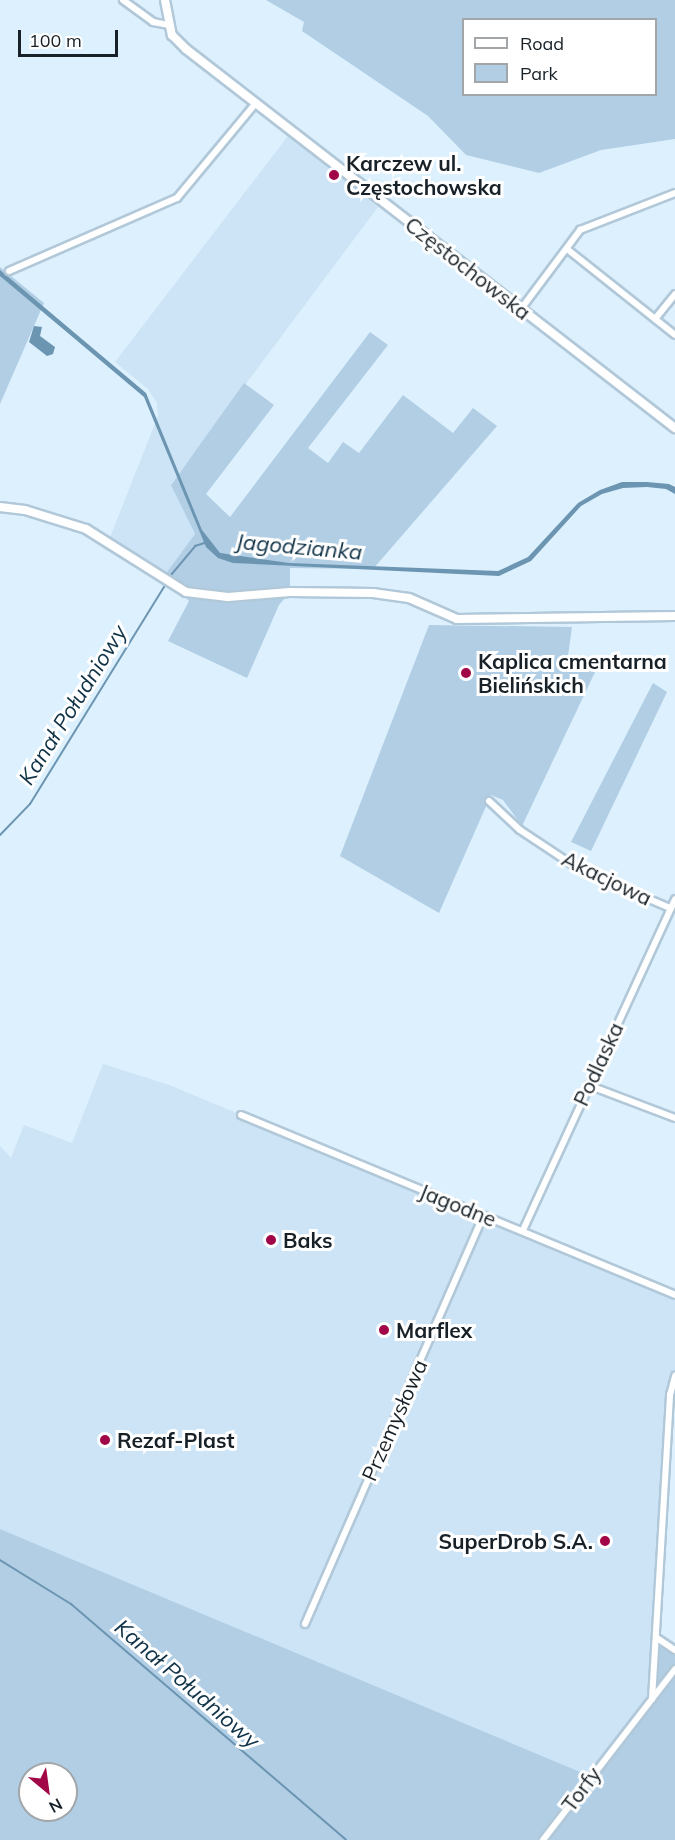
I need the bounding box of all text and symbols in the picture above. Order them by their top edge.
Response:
scale bar [21,18,122,56]
legend [462,18,657,96]
text: 100 m [29,29,82,52]
text: Road [520,32,564,55]
text: Park [520,62,558,85]
place label: Karczew ul. Częstochowska [346,150,502,200]
marker: Karczew ul. Częstochowska [327,168,341,182]
street label: Częstochowska [400,211,536,325]
water label: Jagodzianka [235,528,363,566]
water label: Kanał Południowy [13,620,133,790]
place label: Kaplica cmentarna Bielińskich [478,648,667,698]
marker: Kaplica cmentarna Bielińskich [459,666,473,680]
street label: Akacjowa [558,845,656,911]
street label: Podlaska [568,1018,628,1110]
street label: Jagodne [416,1178,500,1232]
place label: Baks [283,1227,332,1253]
marker: Baks [264,1233,278,1247]
place label: Marflex [396,1317,472,1343]
marker: Marflex [377,1323,391,1337]
street label: Przemysłowa [356,1355,432,1485]
place label: Rezaf-Plast [117,1427,234,1453]
marker: Rezaf-Plast [98,1433,112,1447]
place label: SuperDrob S.A. [439,1528,593,1554]
marker: SuperDrob S.A. [598,1534,612,1548]
water label: Kanał Południowy [109,1614,265,1754]
north arrow [18,1762,78,1822]
street label: Torfy [556,1762,606,1816]
text: N [46,1794,66,1818]

